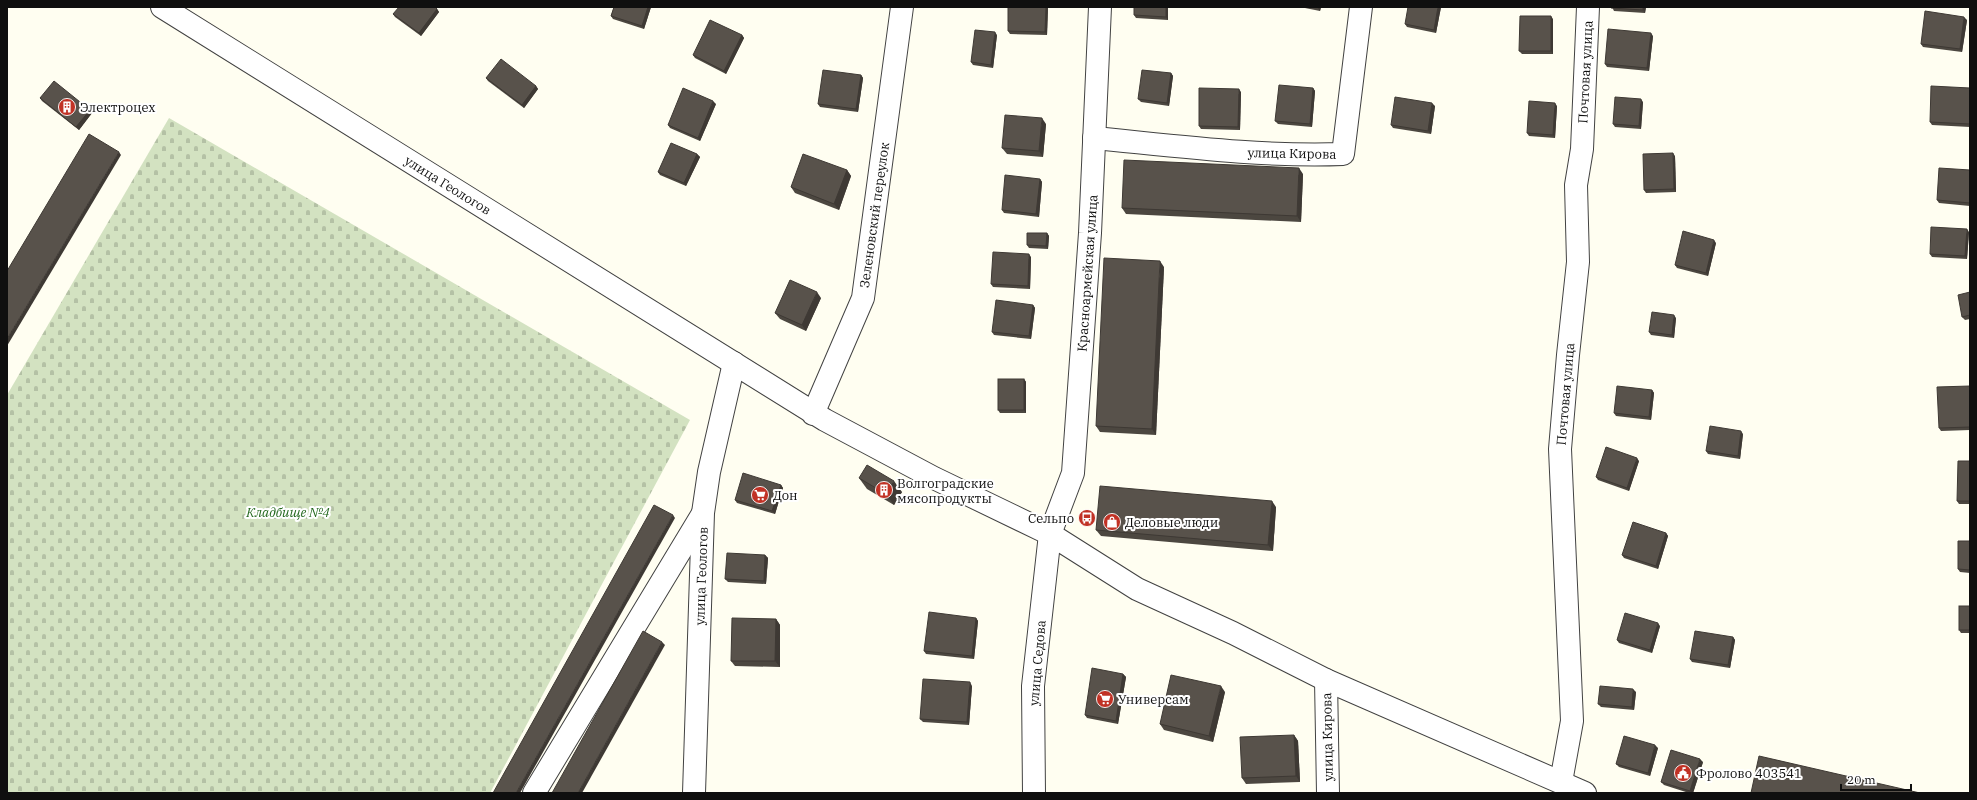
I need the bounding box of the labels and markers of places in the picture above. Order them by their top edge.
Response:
building icon: Электроцех [57,97,77,117]
place label: Электроцех [80,99,156,116]
place label: Волгоградские мясопродукты [897,475,994,507]
building icon: Волгоградские мясопродукты [874,480,894,500]
supermarket icon: Дон [750,485,770,505]
place label: Дон [773,487,798,504]
bus stop icon: Сельпо [1077,508,1097,528]
place label: Сельпо [1028,510,1074,527]
shop icon: Деловые люди [1102,512,1122,532]
place label: Деловые люди [1125,514,1218,531]
supermarket icon: Универсам [1095,689,1115,709]
place label: Универсам [1118,691,1189,708]
public building icon: Фролово 403541 [1673,763,1693,783]
place label: Фролово 403541 [1696,765,1802,782]

